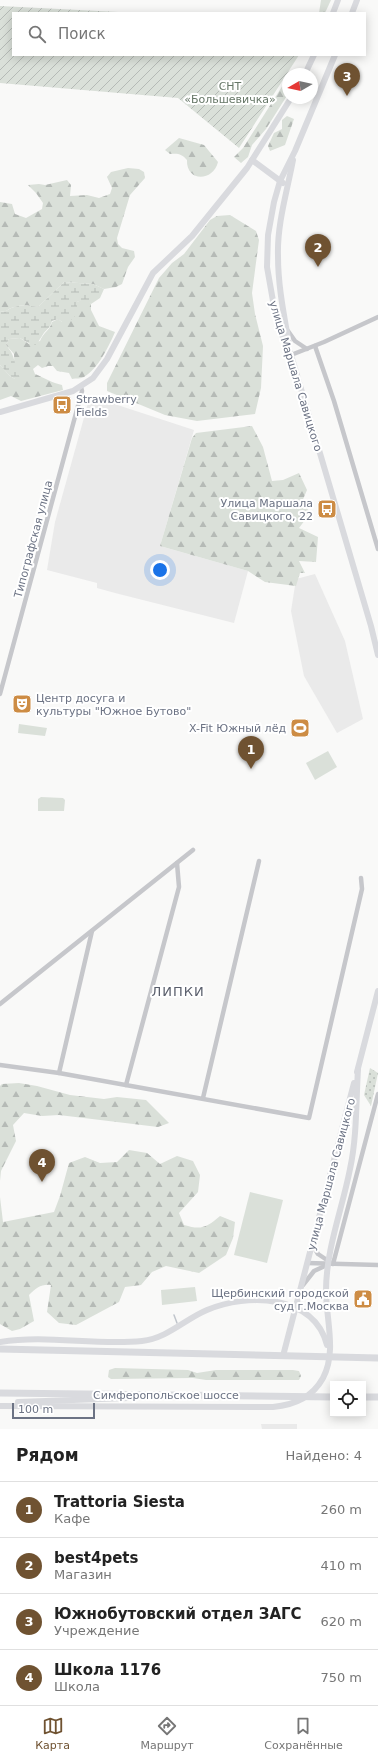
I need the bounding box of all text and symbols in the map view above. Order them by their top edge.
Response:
search box [12,12,366,56]
icon: search [26,23,48,45]
text: Поиск [58,25,106,43]
pin: 3 [334,63,360,96]
north arrow [282,68,318,104]
park label: СНТ «Большевичка» [184,80,276,106]
pin: 2 [305,234,331,267]
street label: улица Маршала Савицкого [266,299,325,453]
place label: Strawberry Fields [76,393,137,419]
bus stop icon: Strawberry Fields [51,394,73,416]
street label: Типографская улица [11,479,55,600]
place label: Улица Маршала Савицкого, 22 [221,497,313,523]
bus stop icon: Улица Маршала Савицкого, 22 [316,498,338,520]
your location [150,560,170,580]
place label: Центр досуга и культуры "Южное Бутово" [36,692,191,718]
theatre icon: Центр досуга и культуры "Южное Бутово" [11,693,33,715]
sports icon: X-Fit Южный лёд [289,717,311,739]
place label: X-Fit Южный лёд [189,722,286,735]
pin: 1 [238,736,264,769]
district label: ЛИПКИ [151,984,205,999]
street label: улица Маршала Савицкого [305,1096,358,1252]
pin: 4 [29,1149,55,1182]
place label: Щербинский городской суд г.Москва [211,1287,349,1313]
public building icon: Щербинский городской суд г.Москва [352,1288,374,1310]
map controls [330,1381,366,1417]
button: locate [330,1381,366,1417]
street label: Симферопольское шоссе [93,1389,239,1402]
scale bar [12,1401,95,1420]
text: 100 m [18,1403,53,1416]
text: Рядом [16,1445,79,1465]
text: Найдено: 4 [286,1448,362,1463]
text: Trattoria Siesta [54,1493,185,1511]
text: 1 [24,1502,34,1517]
text: 260 m [320,1502,362,1517]
text: Кафе [54,1511,90,1526]
text: best4pets [54,1549,138,1567]
text: 2 [24,1558,34,1573]
text: 410 m [320,1558,362,1573]
text: Магазин [54,1567,112,1582]
text: Южнобутовский отдел ЗАГС [54,1605,302,1623]
text: 3 [24,1614,34,1629]
text: 620 m [320,1614,362,1629]
text: Учреждение [54,1623,140,1638]
text: Школа 1176 [54,1661,161,1679]
text: 4 [24,1670,34,1685]
text: 750 m [320,1670,362,1685]
text: Школа [54,1679,100,1694]
tab: Карта [35,1715,70,1752]
tab: Маршрут [141,1715,194,1752]
tab: Сохранённые [264,1715,343,1752]

